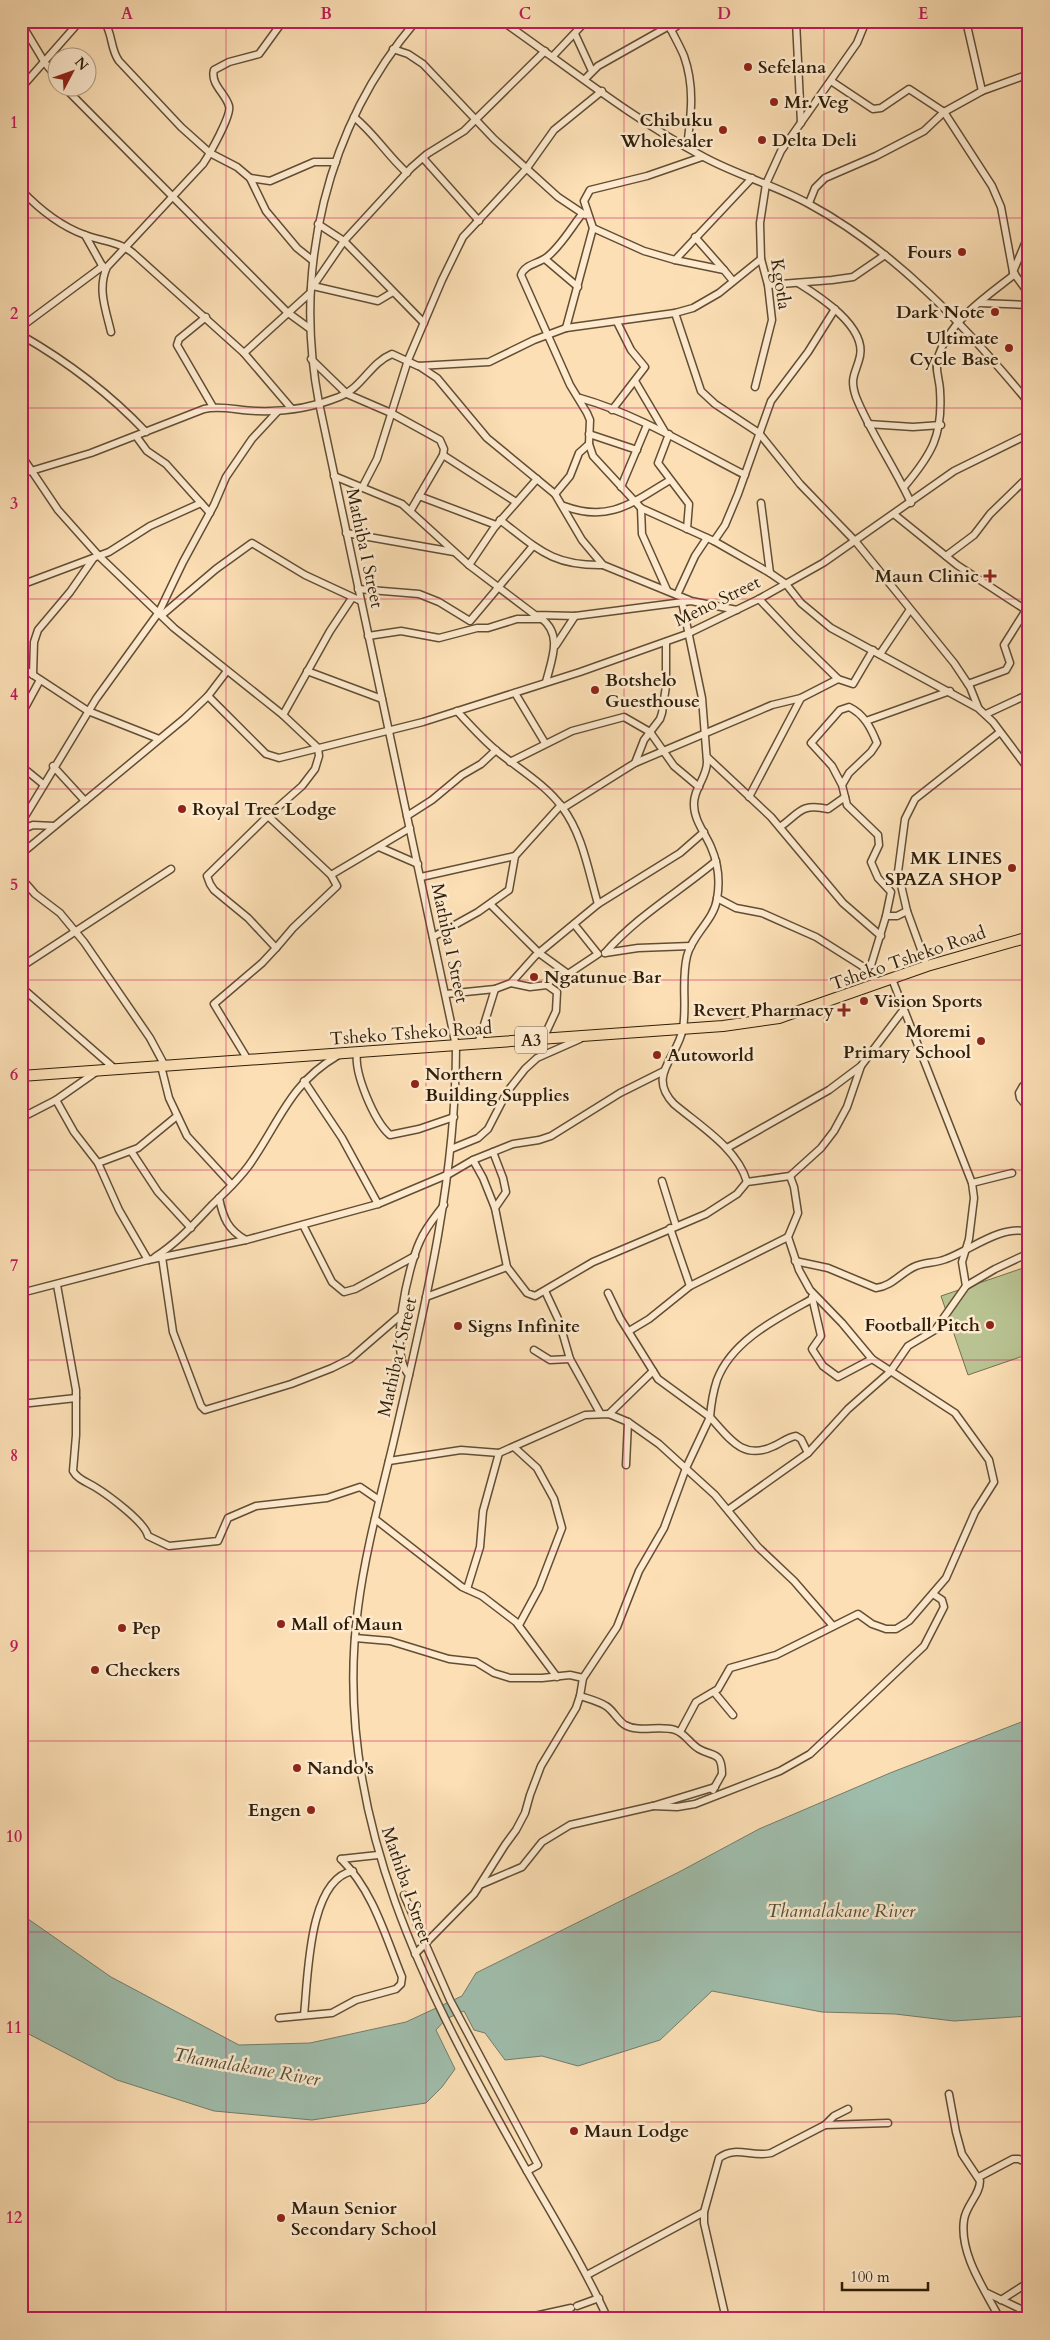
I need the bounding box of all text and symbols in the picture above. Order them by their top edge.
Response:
text: A [121,3,133,25]
text: B [320,3,332,25]
text: C [519,3,531,25]
text: D [717,3,731,25]
text: E [918,3,928,25]
north arrow [48,48,98,98]
text: N [70,53,93,75]
place label: Sefelana [758,55,826,80]
marker: Sefelana [742,61,754,73]
place label: Mr. Veg [784,90,848,115]
marker: Mr. Veg [768,96,780,108]
place label: Chibuku Wholesaler [619,108,714,154]
text: 1 [10,112,18,134]
marker: Chibuku Wholesaler [717,124,729,136]
place label: Delta Deli [772,128,857,153]
marker: Delta Deli [756,134,768,146]
place label: Fours [907,240,952,265]
marker: Fours [956,246,968,258]
street label: Kgotla [764,257,797,312]
place label: Dark Note [896,300,985,325]
text: 2 [10,303,18,325]
marker: Dark Note [989,306,1001,318]
place label: Ultimate Cycle Base [910,326,999,372]
marker: Ultimate Cycle Base [1003,342,1015,354]
street label: Mathiba I Street [340,486,389,611]
text: 3 [10,493,18,515]
place label: Maun Clinic [875,564,979,589]
marker: Maun Clinic [983,569,997,583]
street label: Meno Street [670,570,765,633]
place label: Botshelo Guesthouse [605,668,700,714]
text: 4 [10,684,18,706]
marker: Botshelo Guesthouse [589,684,601,696]
place label: Royal Tree Lodge [192,797,337,822]
marker: Royal Tree Lodge [176,803,188,815]
place label: MK LINES SPAZA SHOP [885,846,1002,892]
marker: MK LINES SPAZA SHOP [1006,862,1018,874]
text: 5 [10,874,18,896]
street label: Mathiba I Street [425,881,474,1006]
street label: Tsheko Tsheko Road [827,920,989,997]
place label: Ngatunue Bar [544,965,662,990]
marker: Ngatunue Bar [528,971,540,983]
place label: Vision Sports [874,989,982,1014]
marker: Vision Sports [858,995,870,1007]
place label: Revert Pharmacy [693,998,835,1023]
marker: Revert Pharmacy [838,1004,850,1016]
street label: Tsheko Tsheko Road [329,1015,493,1052]
place label: Moremi Primary School [843,1019,971,1065]
road number: A3 [515,1026,547,1054]
marker: Moremi Primary School [975,1035,987,1047]
place label: Autoworld [667,1043,755,1068]
marker: Autoworld [651,1049,663,1061]
place label: Northern Building Supplies [425,1062,569,1108]
text: 6 [10,1064,18,1086]
marker: Northern Building Supplies [409,1078,421,1090]
text: 7 [10,1255,18,1277]
street label: Mathiba I Street [372,1295,423,1419]
place label: Football Pitch [865,1313,980,1338]
place label: Signs Infinite [468,1314,580,1339]
marker: Football Pitch [984,1319,996,1331]
marker: Signs Infinite [452,1320,464,1332]
text: 8 [10,1445,18,1467]
place label: Mall of Maun [291,1612,403,1637]
place label: Pep [132,1616,161,1641]
marker: Mall of Maun [275,1618,287,1630]
marker: Pep [116,1622,128,1634]
text: 9 [10,1636,18,1658]
place label: Checkers [105,1658,180,1683]
marker: Checkers [89,1664,101,1676]
place label: Nando's [307,1756,374,1781]
marker: Nando's [291,1762,303,1774]
place label: Engen [248,1798,301,1823]
marker: Engen [305,1804,317,1816]
street label: Mathiba I Street [375,1823,438,1947]
text: 10 [6,1826,22,1848]
water label: Thamalakane River [767,1898,916,1924]
text: 11 [6,2017,22,2039]
water label: Thamalakane River [172,2041,323,2093]
place label: Maun Lodge [584,2119,689,2144]
marker: Maun Lodge [568,2125,580,2137]
place label: Maun Senior Secondary School [291,2196,437,2242]
text: 12 [6,2207,22,2229]
marker: Maun Senior Secondary School [275,2212,287,2224]
scale bar [842,2260,929,2292]
text: 100 m [850,2267,890,2287]

